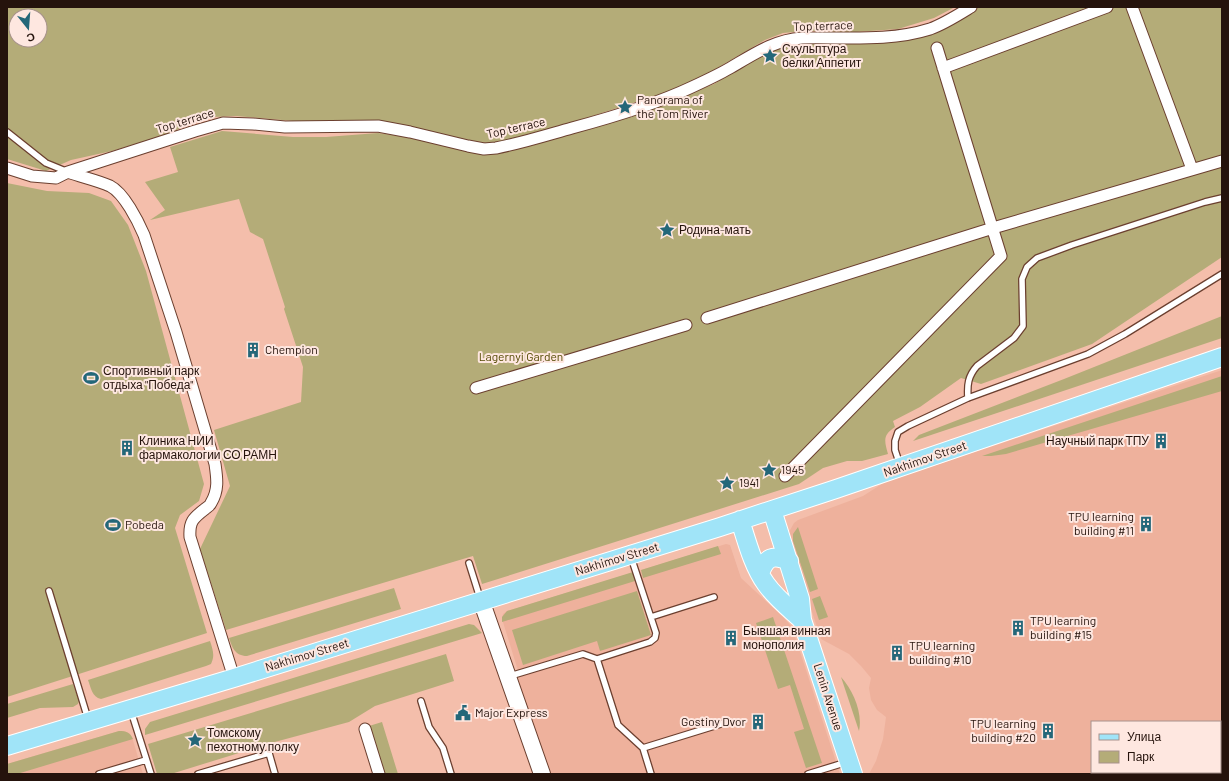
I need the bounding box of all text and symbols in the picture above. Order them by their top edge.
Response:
north arrow [8,8,48,48]
street label: Top terrace [793,17,853,33]
text: С [25,31,37,45]
place label: Скульптура белки Аппетит [782,41,862,69]
place icon: Скульптура белки Аппетит [761,47,779,65]
place label: Panorama of the Tom River [637,92,709,120]
place icon: Panorama of the Tom River [616,98,634,116]
street label: Top terrace [154,105,215,135]
street label: Top terrace [485,114,546,141]
place icon: Родина-мать [658,221,676,239]
place label: Родина-мать [679,222,751,237]
building icon: Chempion [244,341,262,359]
place label: Chempion [265,342,318,356]
park label: Lagernyi Garden [479,349,563,363]
place label: Спортивный парк отдыха "Победа" [103,363,200,392]
sports icon: Спортивный парк отдыха "Победа" [82,369,100,387]
building icon: Научный парк ТПУ [1152,432,1170,450]
place label: Клиника НИИ фармакологии СО РАМН [139,433,277,462]
place label: Научный парк ТПУ [1046,433,1149,448]
street label: Nakhimov Street [881,437,968,479]
building icon: Клиника НИИ фармакологии СО РАМН [118,439,136,457]
place icon: 1945 [760,461,778,479]
place label: 1945 [781,462,804,476]
place icon: 1941 [718,474,736,492]
place label: 1941 [739,475,759,489]
place label: TPU learning building #11 [1068,509,1134,537]
building icon: TPU learning building #11 [1137,515,1155,533]
sports icon: Pobeda [104,516,122,534]
place label: Pobeda [125,517,164,531]
street label: Nakhimov Street [573,539,660,577]
place label: TPU learning building #15 [1030,613,1096,641]
building icon: TPU learning building #15 [1009,619,1027,637]
place label: Бывшая винная монополия [743,623,831,651]
building icon: Бывшая винная монополия [722,629,740,647]
street label: Nakhimov Street [263,635,350,673]
place label: TPU learning building #10 [909,638,975,666]
building icon: TPU learning building #10 [888,644,906,662]
street label: Lenin Avenue [812,661,846,732]
public building icon: Major Express [454,704,472,722]
place label: Major Express [475,705,548,719]
building icon: Gostiny Dvor [749,713,767,731]
place label: Gostiny Dvor [681,714,747,728]
place label: TPU learning building #20 [970,716,1036,744]
legend [1091,721,1221,773]
building icon: TPU learning building #20 [1039,722,1057,740]
place label: Томскому пехотному полку [207,725,299,754]
text: Улица [1127,729,1161,744]
place icon: Томскому пехотному полку [186,731,204,749]
text: Парк [1127,749,1155,764]

